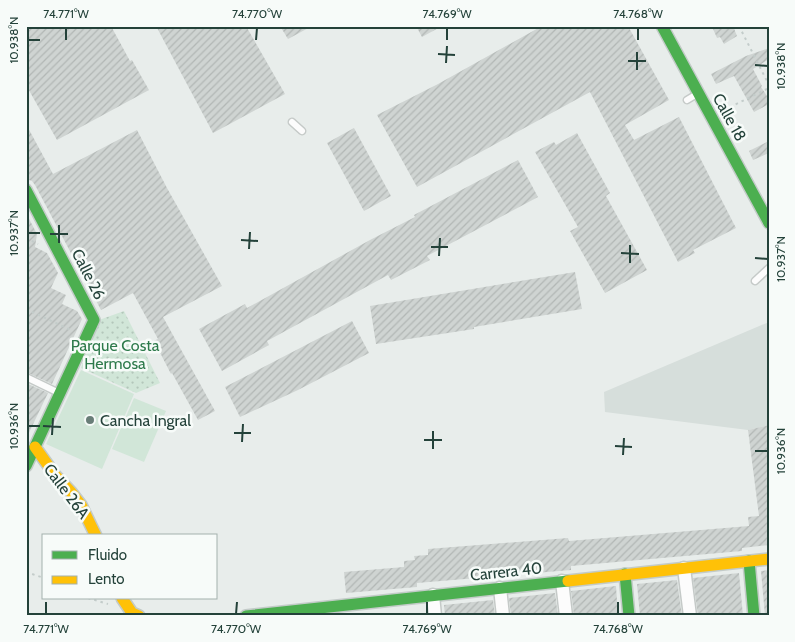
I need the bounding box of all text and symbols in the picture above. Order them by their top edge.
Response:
text: 74.771°W [43,6,89,21]
text: 74.770°W [232,6,283,21]
text: 74.769°W [422,6,472,21]
text: 74.768°W [613,6,663,21]
text: 10.938°N [6,16,21,64]
text: 10.938°N [773,42,788,90]
street label: Calle 18 [709,90,750,144]
text: 10.937°N [6,210,21,256]
text: 10.937°N [773,236,788,282]
street label: Calle 26 [68,246,109,303]
park label: Parque Costa Hermosa [71,336,160,373]
text: 10.936°N [6,403,21,449]
place label: Cancha Ingral [100,411,191,430]
marker: Cancha Ingral [84,414,96,426]
text: 10.936°N [773,428,788,474]
street label: Calle 26A [40,460,94,523]
legend [42,534,218,600]
text: Fluido [88,546,127,564]
street label: Carrera 40 [469,558,543,585]
text: Lento [88,570,125,588]
text: 74.771°W [23,621,69,636]
text: 74.770°W [211,621,262,636]
text: 74.769°W [402,621,452,636]
text: 74.768°W [593,621,643,636]

